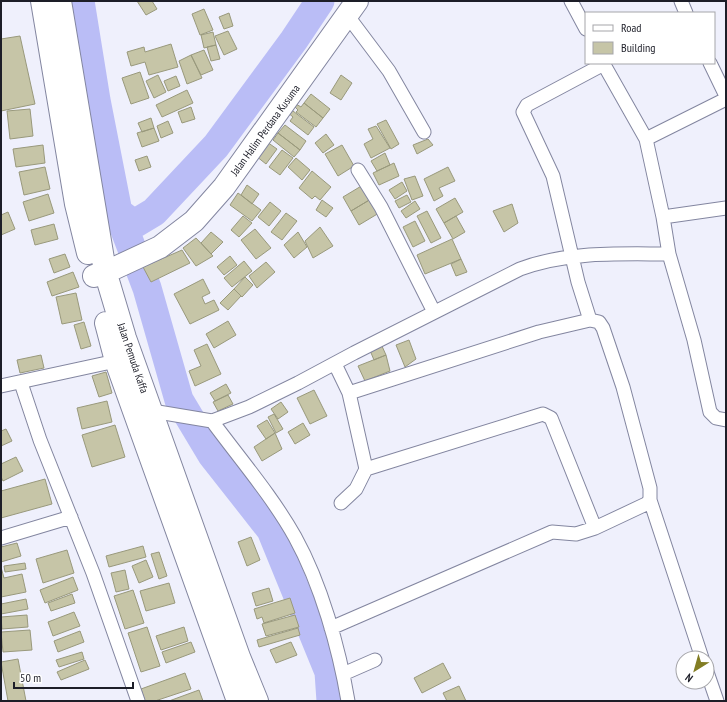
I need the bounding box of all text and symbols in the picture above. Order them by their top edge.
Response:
legend [585,12,715,64]
text: Road [621,20,641,35]
text: Building [621,40,656,55]
street label: Jalan Halim Perdana Kusuma [227,82,303,179]
street label: Jalan Pemuda Kaffa [114,320,152,395]
north arrow [675,650,715,690]
scale bar [14,664,133,690]
text: 50 m [20,670,41,685]
text: N [682,671,696,685]

